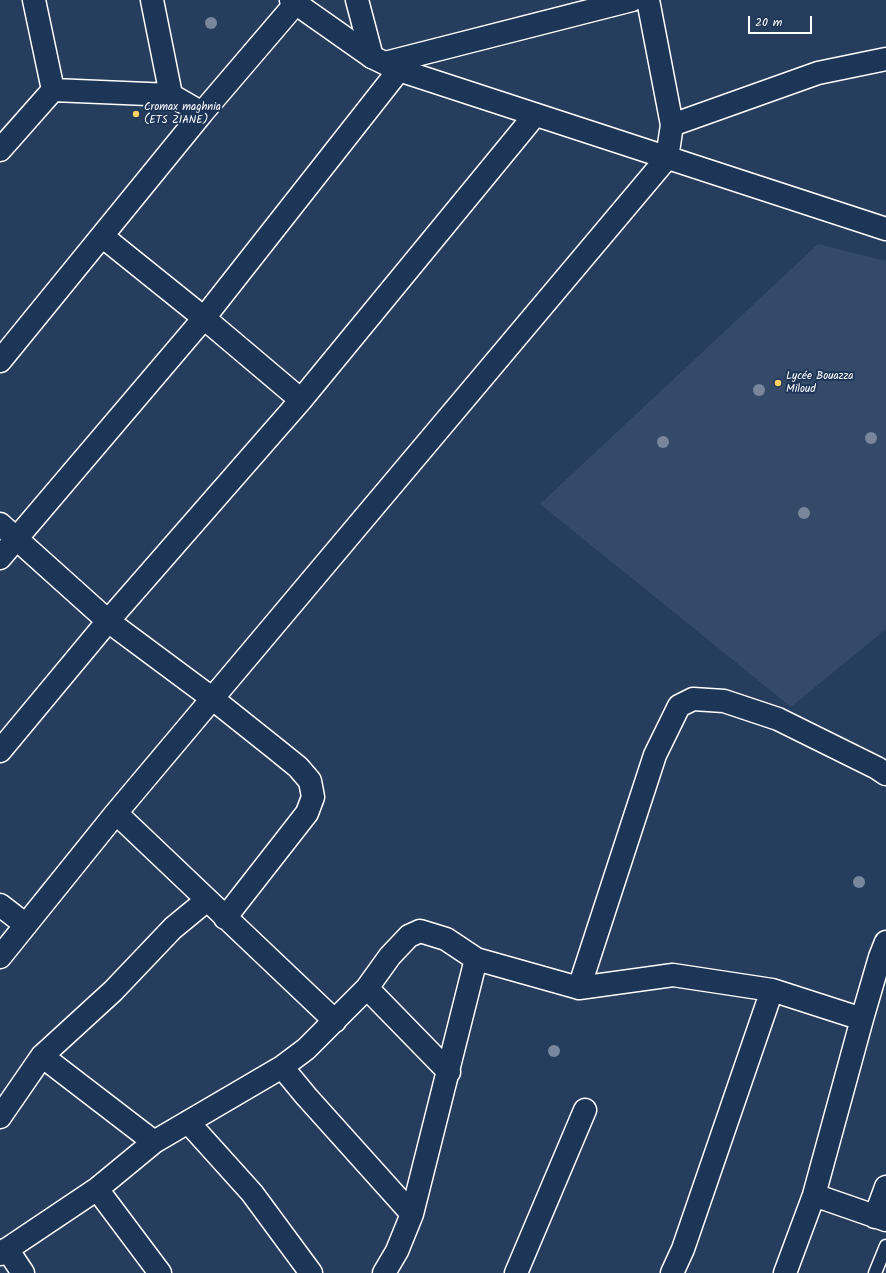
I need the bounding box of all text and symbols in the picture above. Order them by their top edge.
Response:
scale bar [750,8,814,34]
text: 20 m [755,13,782,32]
place label: Cromax maghnia (ETS ZIANE) [144,101,221,127]
marker: Cromax maghnia (ETS ZIANE) [131,109,141,119]
place label: Lycée Bouazza Miloud [786,370,854,396]
marker: Lycée Bouazza Miloud [773,378,783,388]

